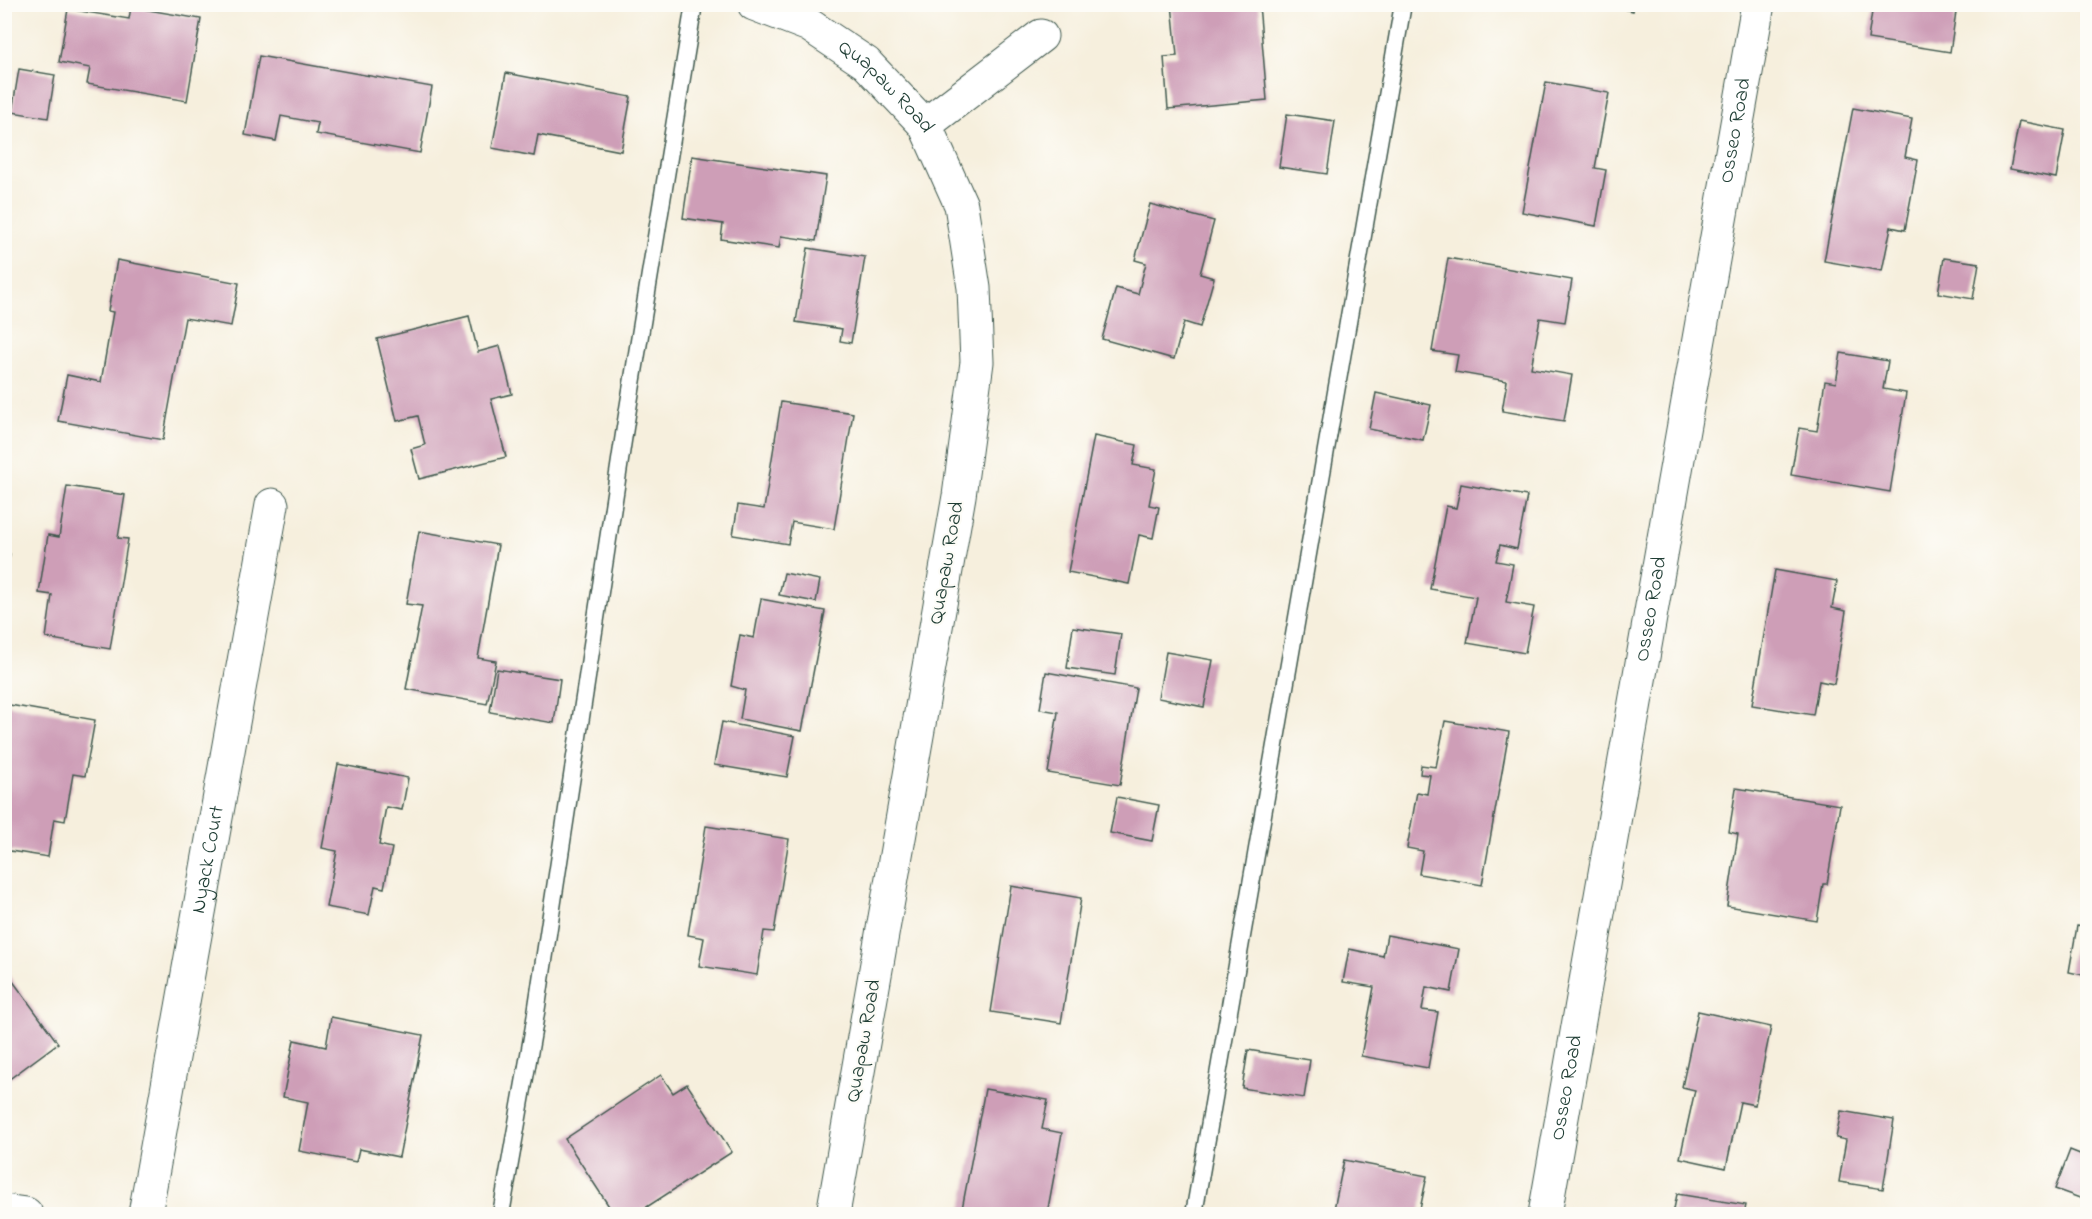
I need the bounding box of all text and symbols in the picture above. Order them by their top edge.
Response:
street label: Quapaw Road [831,33,942,138]
street label: Osseo Road [1712,75,1760,186]
street label: Quapaw Road [921,499,973,627]
street label: Osseo Road [1627,554,1675,664]
street label: Nyack Court [184,803,233,916]
street label: Quapaw Road [838,977,890,1105]
street label: Osseo Road [1543,1033,1591,1143]

